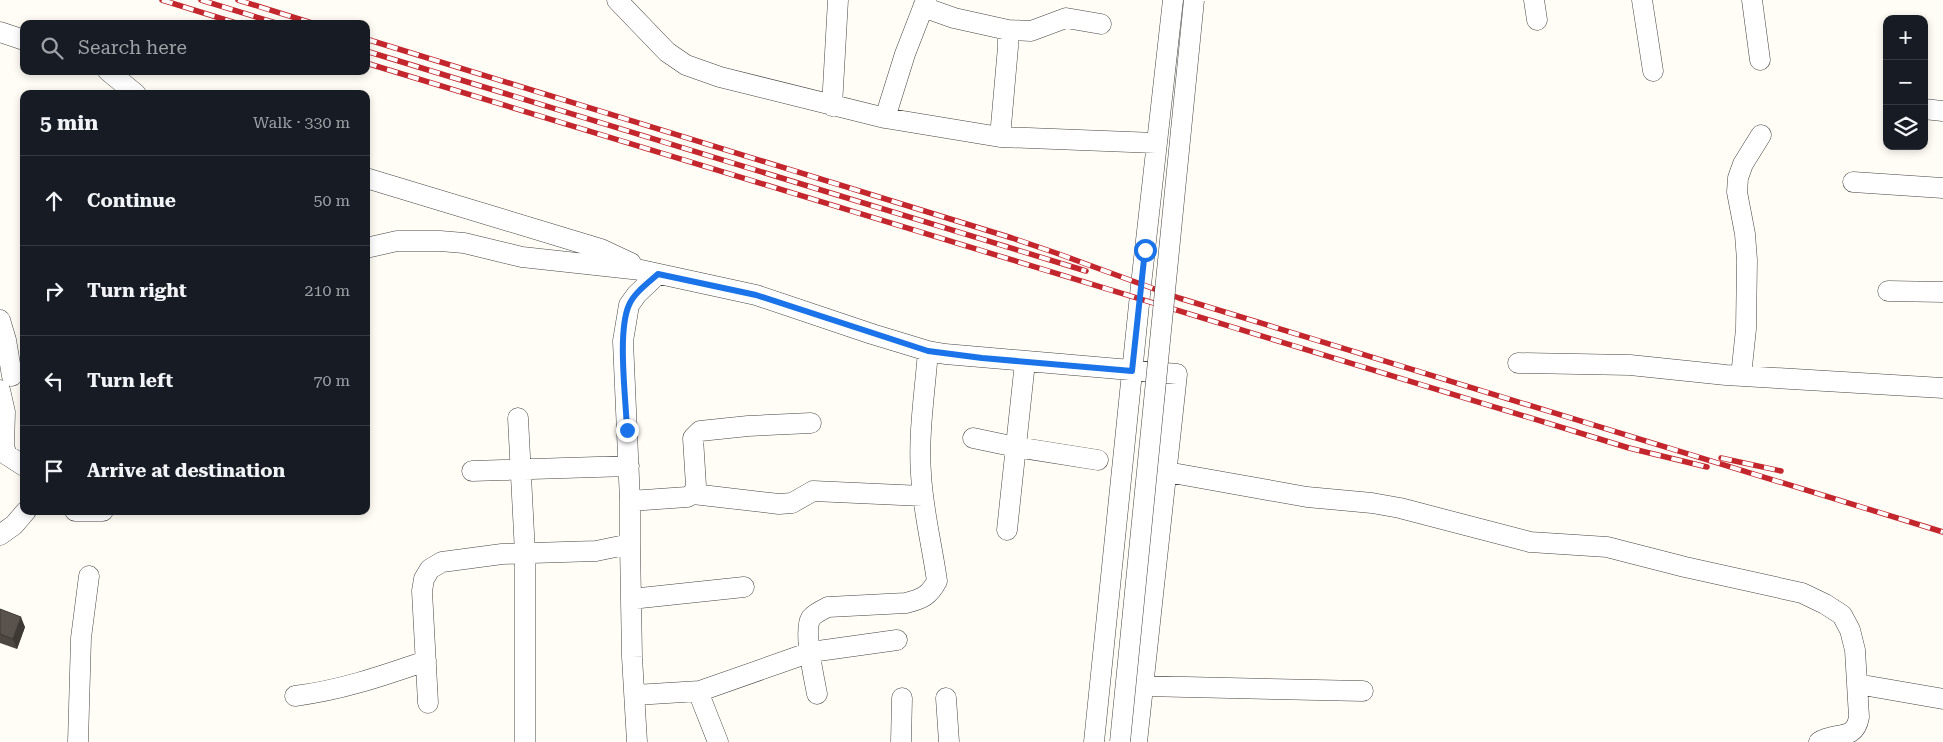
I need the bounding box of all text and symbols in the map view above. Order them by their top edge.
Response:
map controls [1883,15,1928,150]
button: + [1883,15,1928,60]
search box [20,20,370,75]
icon: search [38,34,66,62]
text: Search here [78,36,187,59]
button: − [1883,60,1928,105]
button: layers [1883,105,1928,150]
text: 5 min [40,111,98,135]
text: Walk · 330 m [253,113,350,132]
icon: ahead [40,187,68,215]
text: Continue [87,189,176,212]
text: 50 m [313,191,350,210]
route start [1134,239,1157,262]
icon: right [40,277,68,305]
text: Turn right [87,279,187,302]
text: 210 m [304,281,350,300]
icon: left [40,367,68,395]
text: Turn left [87,369,173,392]
text: 70 m [313,371,350,390]
route end [616,419,639,442]
icon: arrive [40,457,68,485]
text: Arrive at destination [87,459,285,482]

